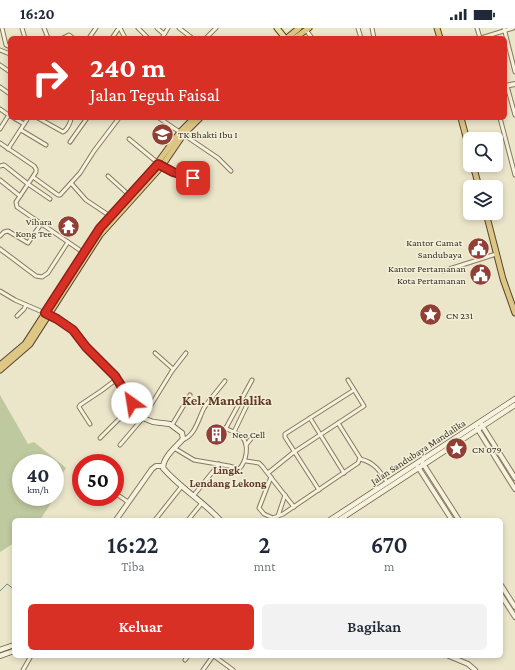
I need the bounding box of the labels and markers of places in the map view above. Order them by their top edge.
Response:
school or university icon: TK Bhakti Ibu I [150,121,176,147]
place label: TK Bhakti Ibu I [178,129,237,140]
pin [176,161,210,195]
temple icon: Vihara Kong Tee [55,214,81,240]
place label: Vihara Kong Tee [15,216,53,239]
public building icon: Kantor Camat Sandubaya [465,235,491,261]
place label: Kantor Camat Sandubaya [406,237,463,260]
public building icon: Kantor Pertamanan Kota Pertamanan [468,261,494,287]
place label: Kantor Pertamanan Kota Pertamanan [388,263,467,286]
place icon: CN 231 [417,302,443,328]
place label: CN 231 [446,310,473,321]
building icon: Neo Cell [203,421,229,447]
place label: Neo Cell [232,429,266,440]
place icon: CN 079 [443,436,469,462]
place label: CN 079 [472,444,501,455]

